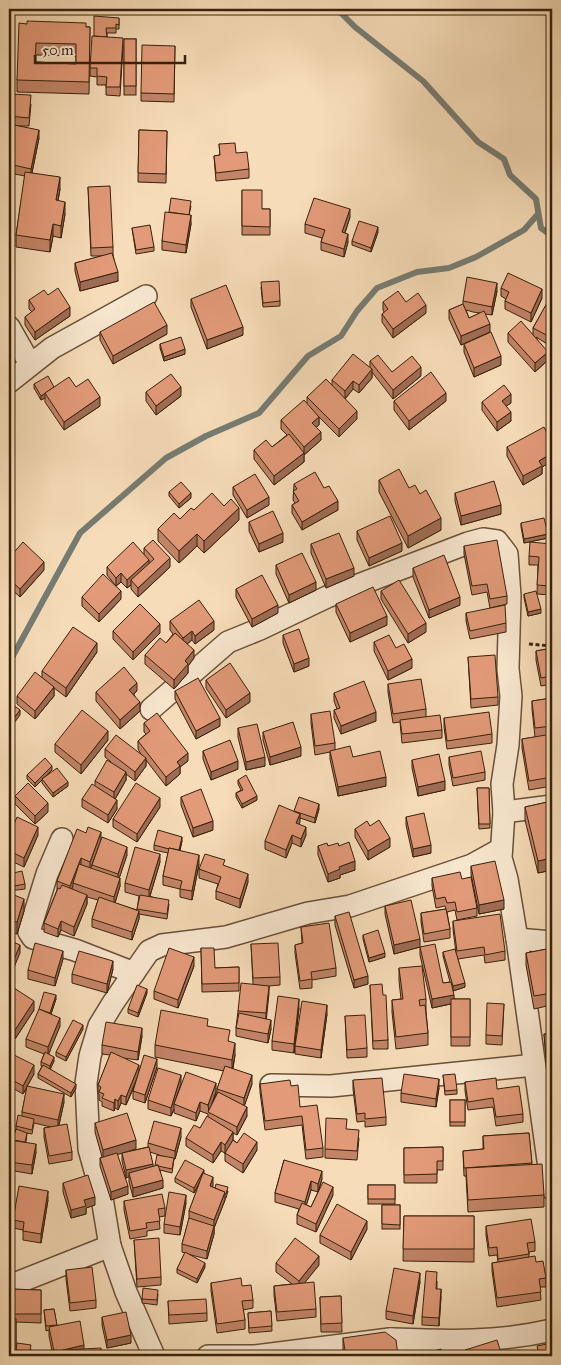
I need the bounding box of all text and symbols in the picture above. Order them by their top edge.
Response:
scale bar [35,32,185,64]
text: 50 m [42,41,74,59]

